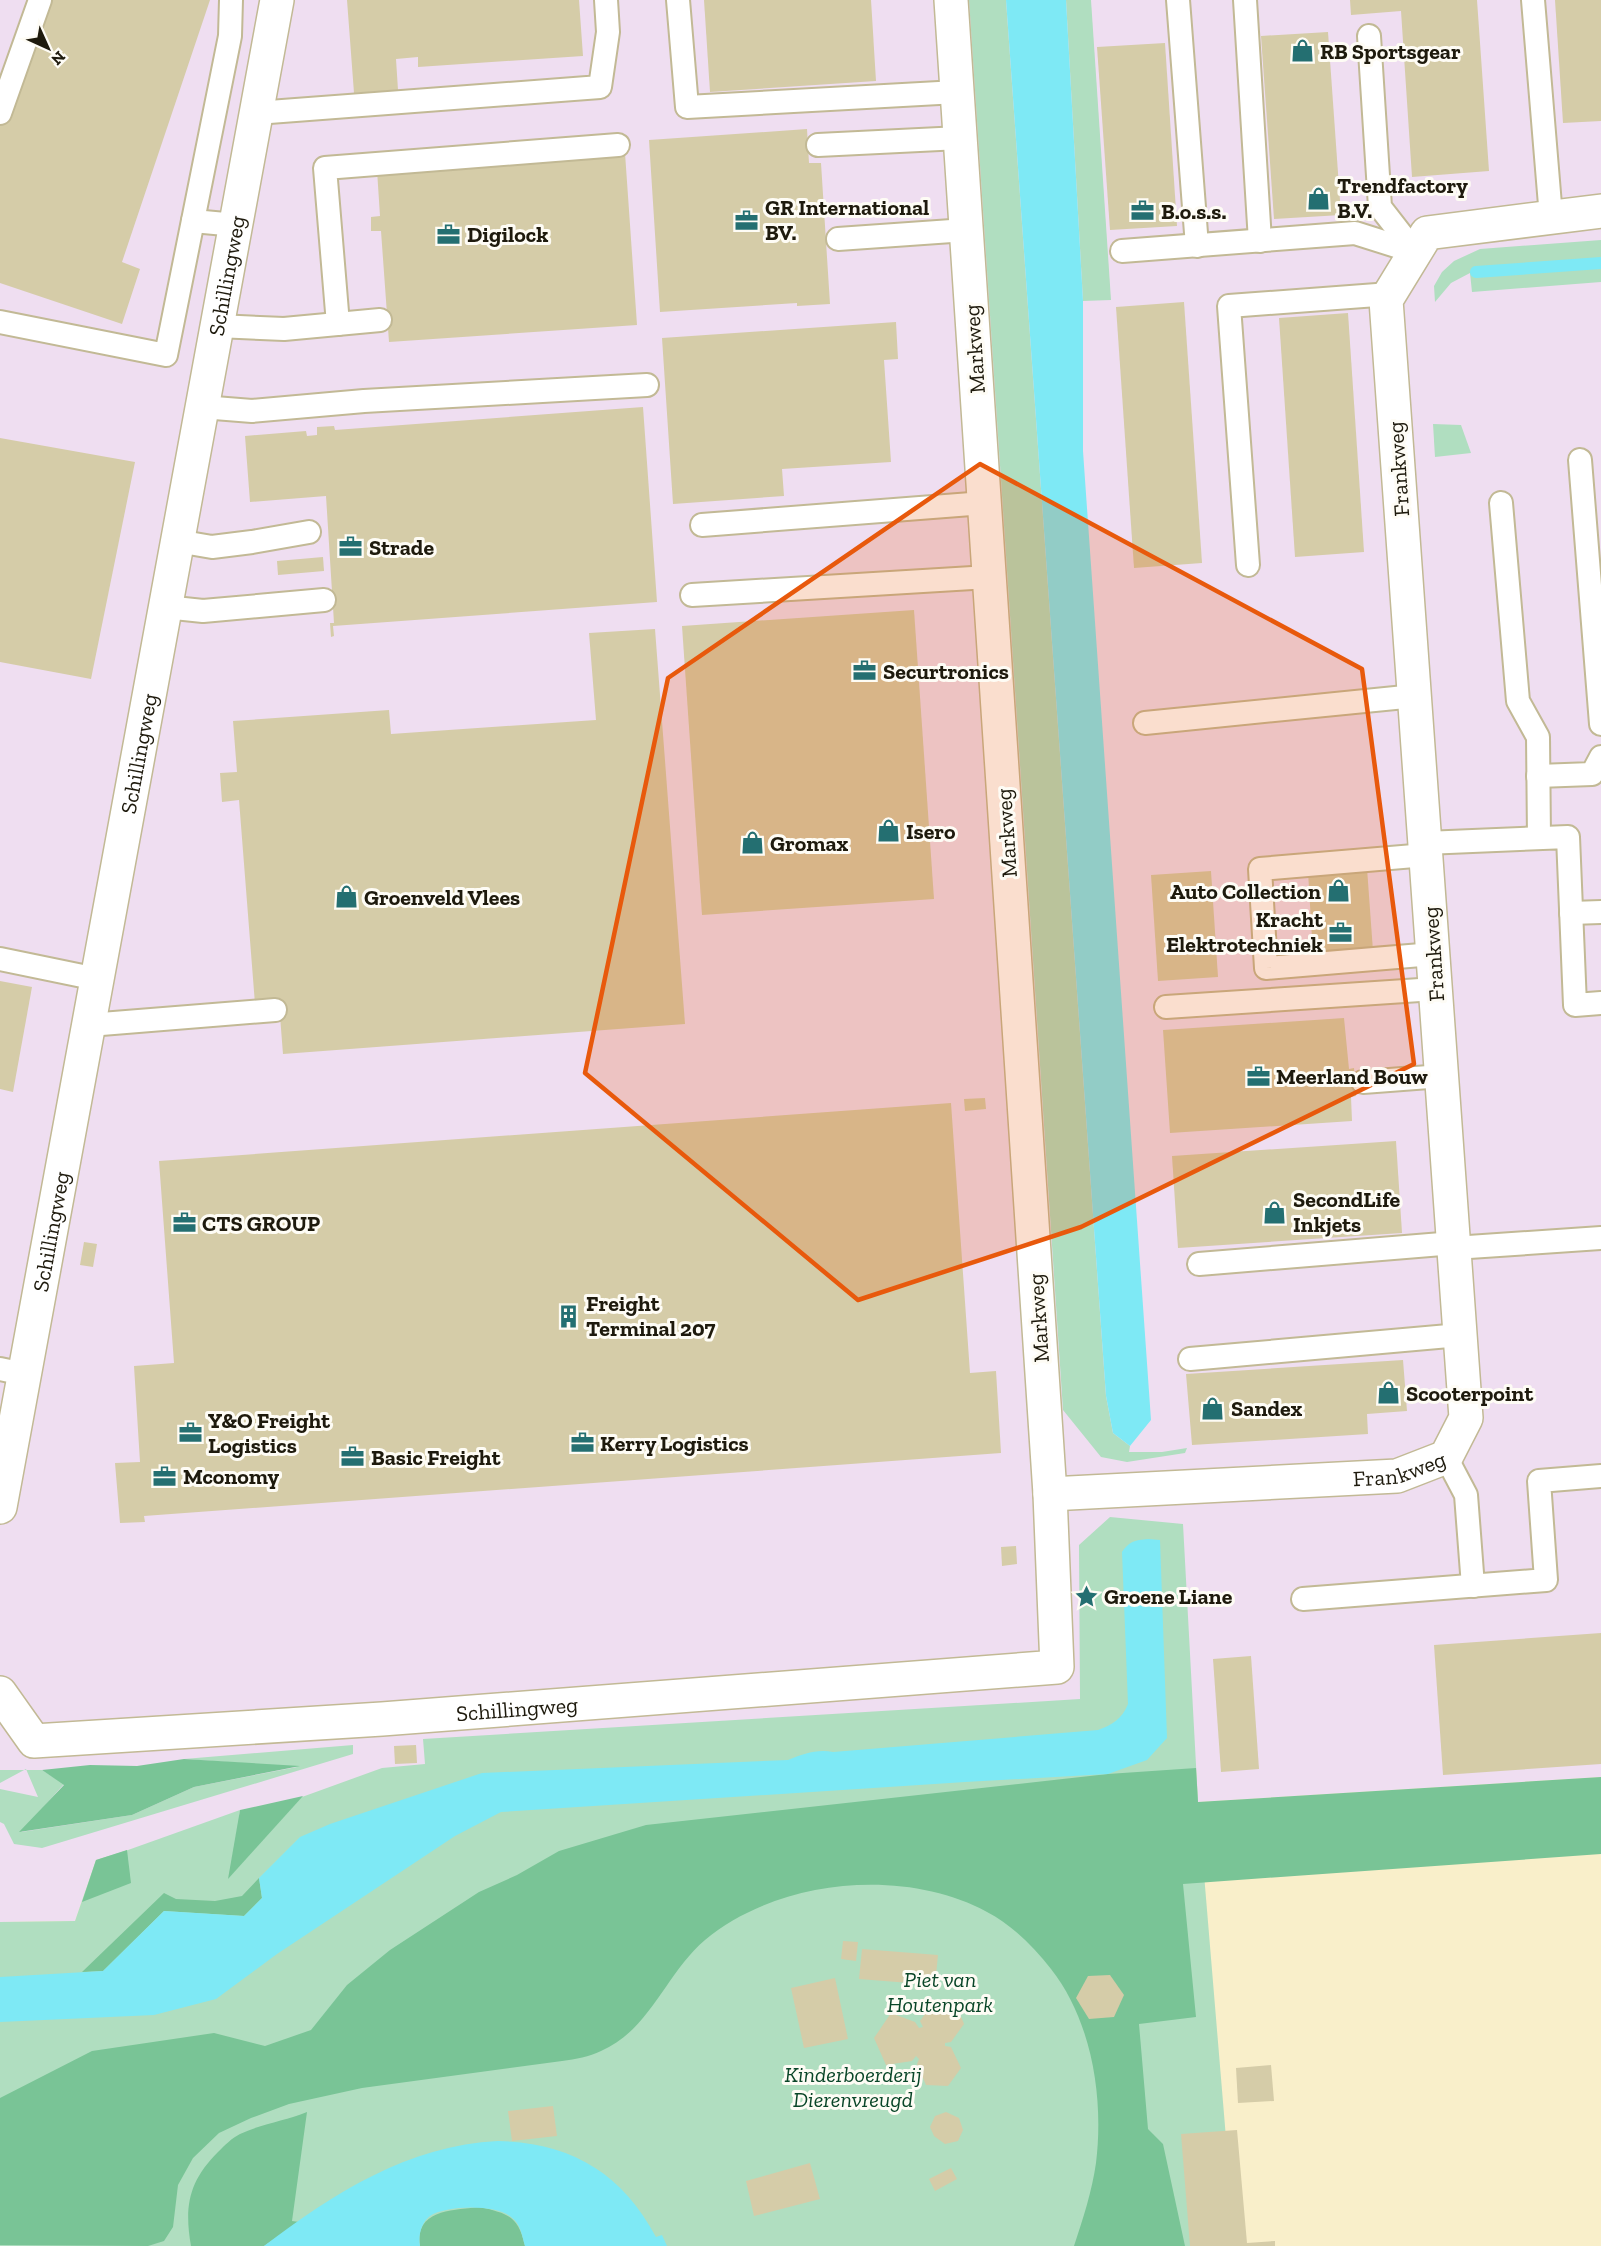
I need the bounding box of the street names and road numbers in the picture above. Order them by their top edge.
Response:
street label: Schillingweg [203,213,251,338]
street label: Markweg [958,303,991,394]
street label: Frankweg [1382,421,1415,517]
street label: Schillingweg [115,691,163,816]
street label: Markweg [990,787,1023,878]
street label: Frankweg [1417,906,1450,1002]
street label: Schillingweg [27,1169,75,1294]
street label: Markweg [1022,1272,1055,1363]
street label: Frankweg [1352,1445,1450,1492]
street label: Schillingweg [455,1691,579,1727]

